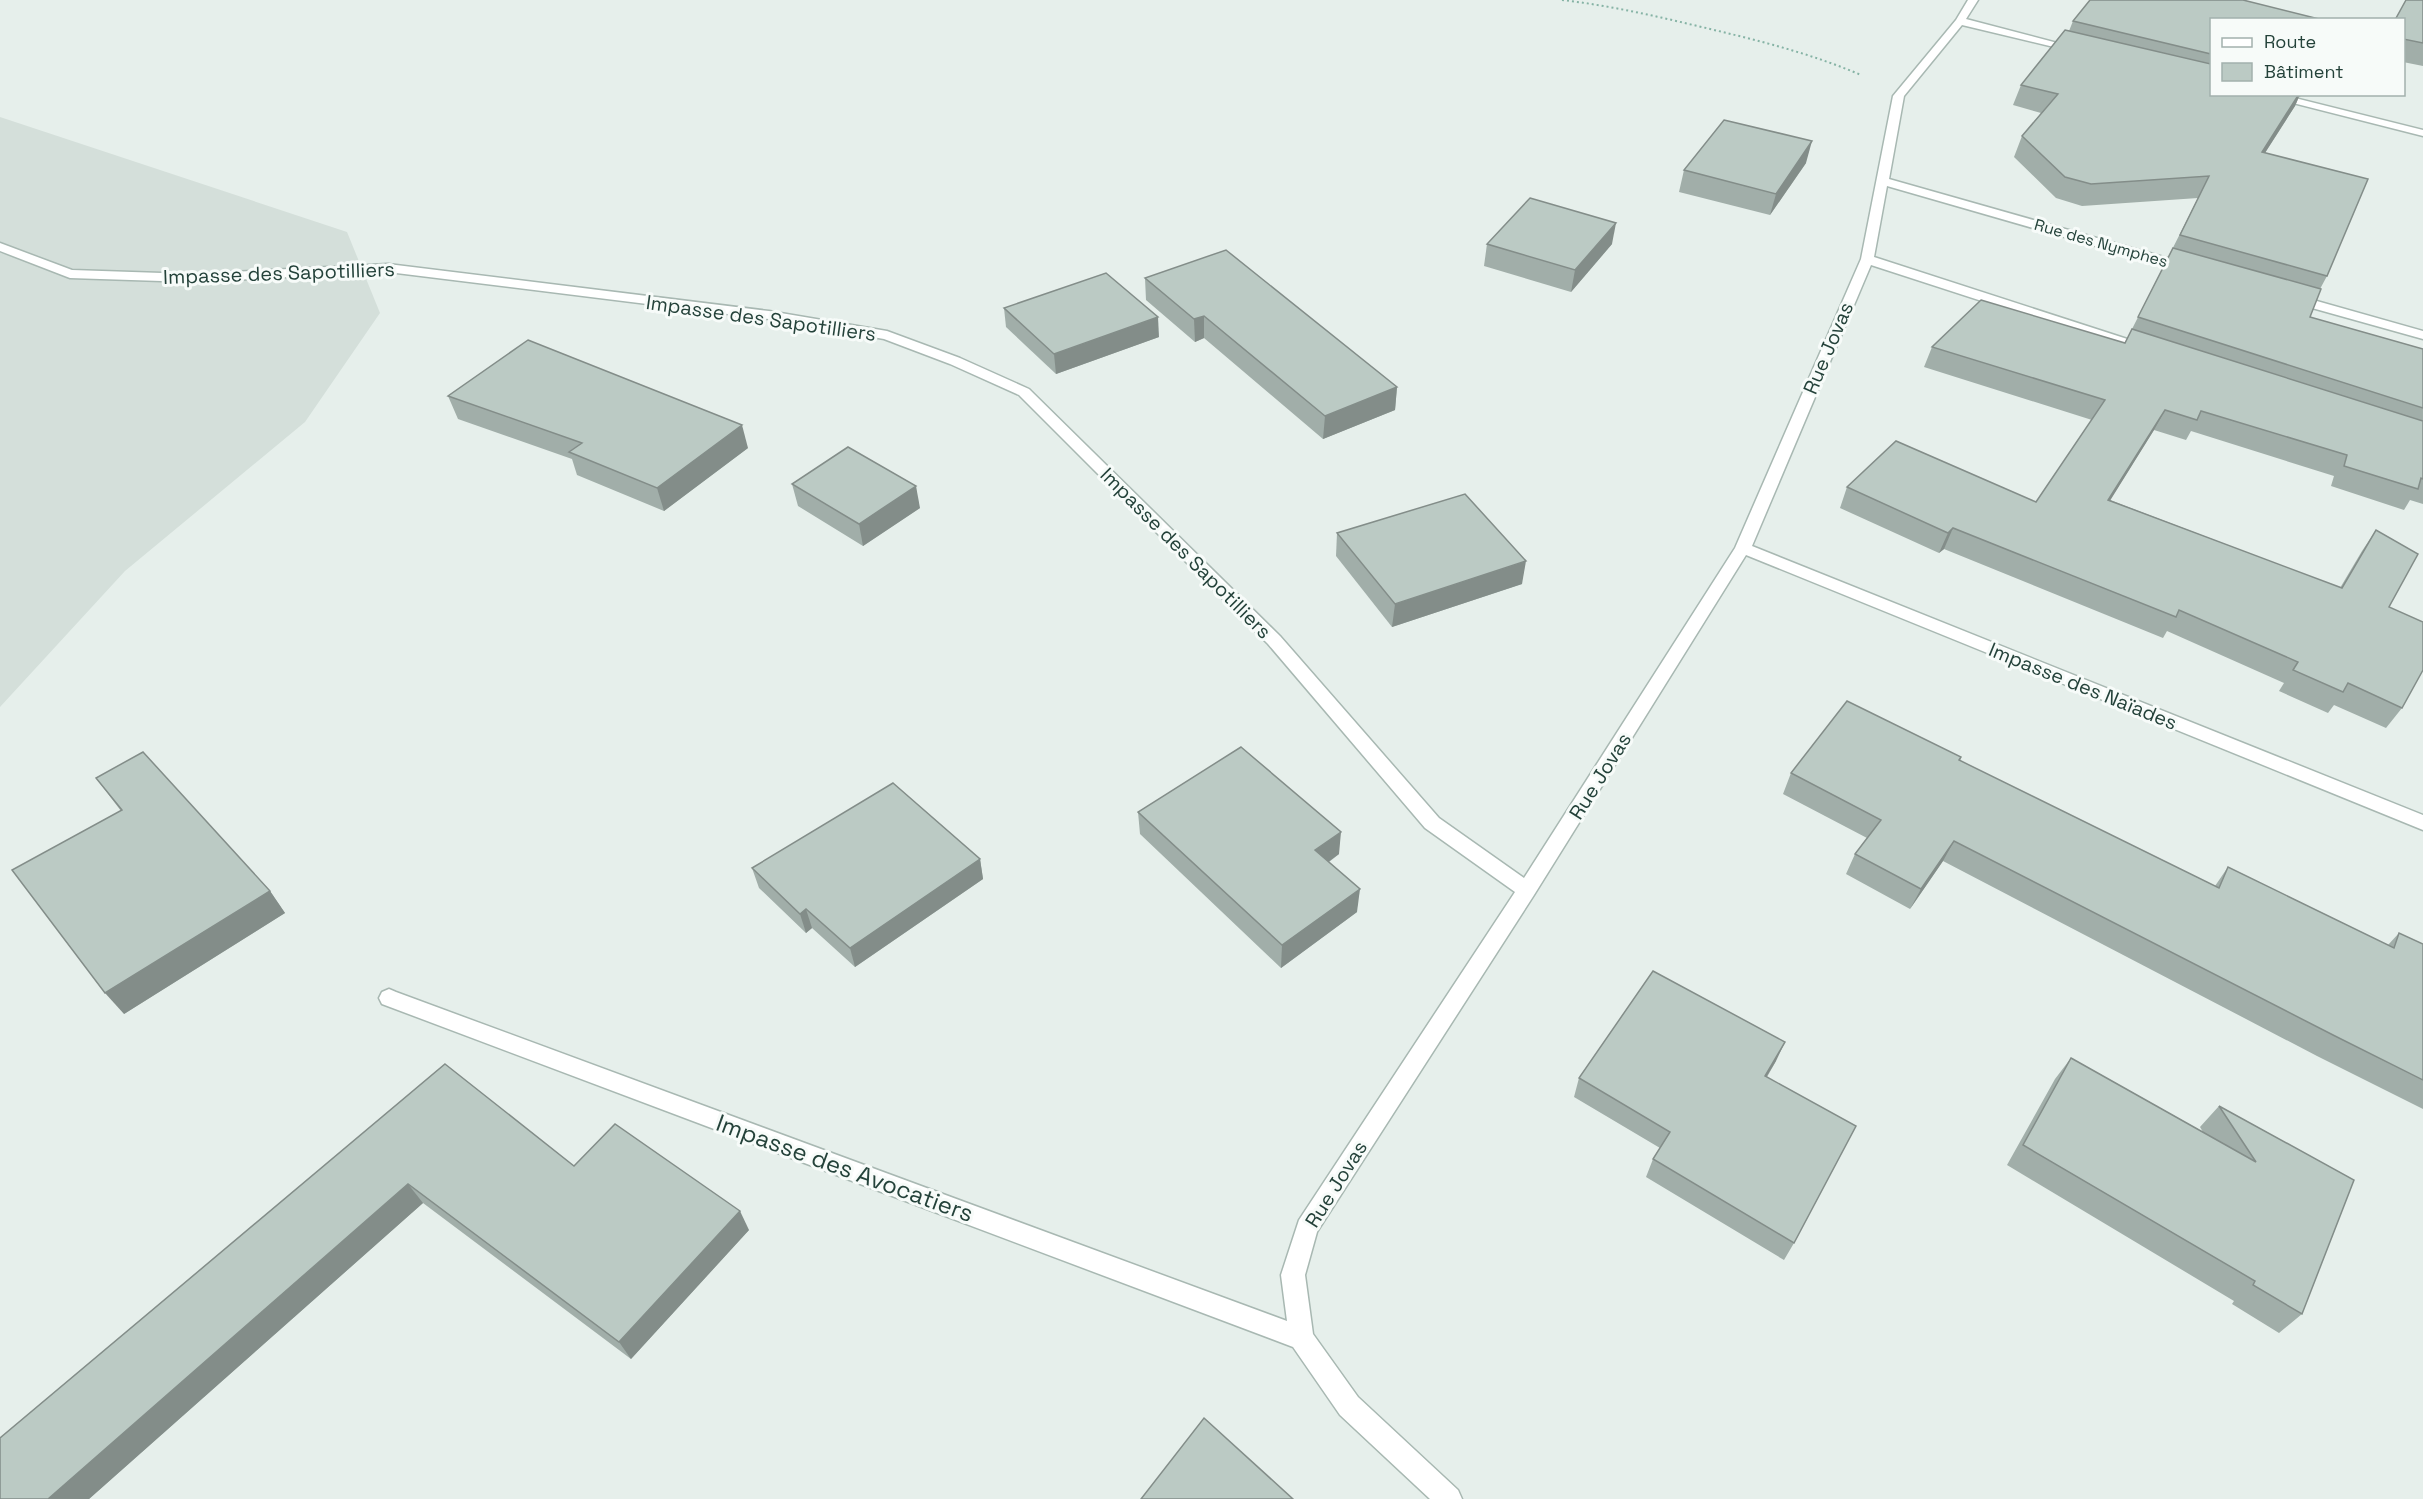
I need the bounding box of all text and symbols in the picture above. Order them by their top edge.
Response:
legend [2210,18,2405,96]
text: Route [2264,30,2316,53]
text: Bâtiment [2264,60,2344,83]
street label: Rue des Nymphes [2032,214,2170,272]
street label: Impasse des Sapotilliers [163,256,395,290]
street label: Impasse des Sapotilliers [644,289,878,347]
street label: Rue Jovas [1797,298,1859,398]
street label: Impasse des Sapotilliers [1095,462,1277,644]
street label: Impasse des Naïades [1985,636,2181,736]
street label: Rue Jovas [1563,728,1637,824]
street label: Impasse des Avocatiers [712,1107,978,1229]
street label: Rue Jovas [1299,1136,1373,1232]

